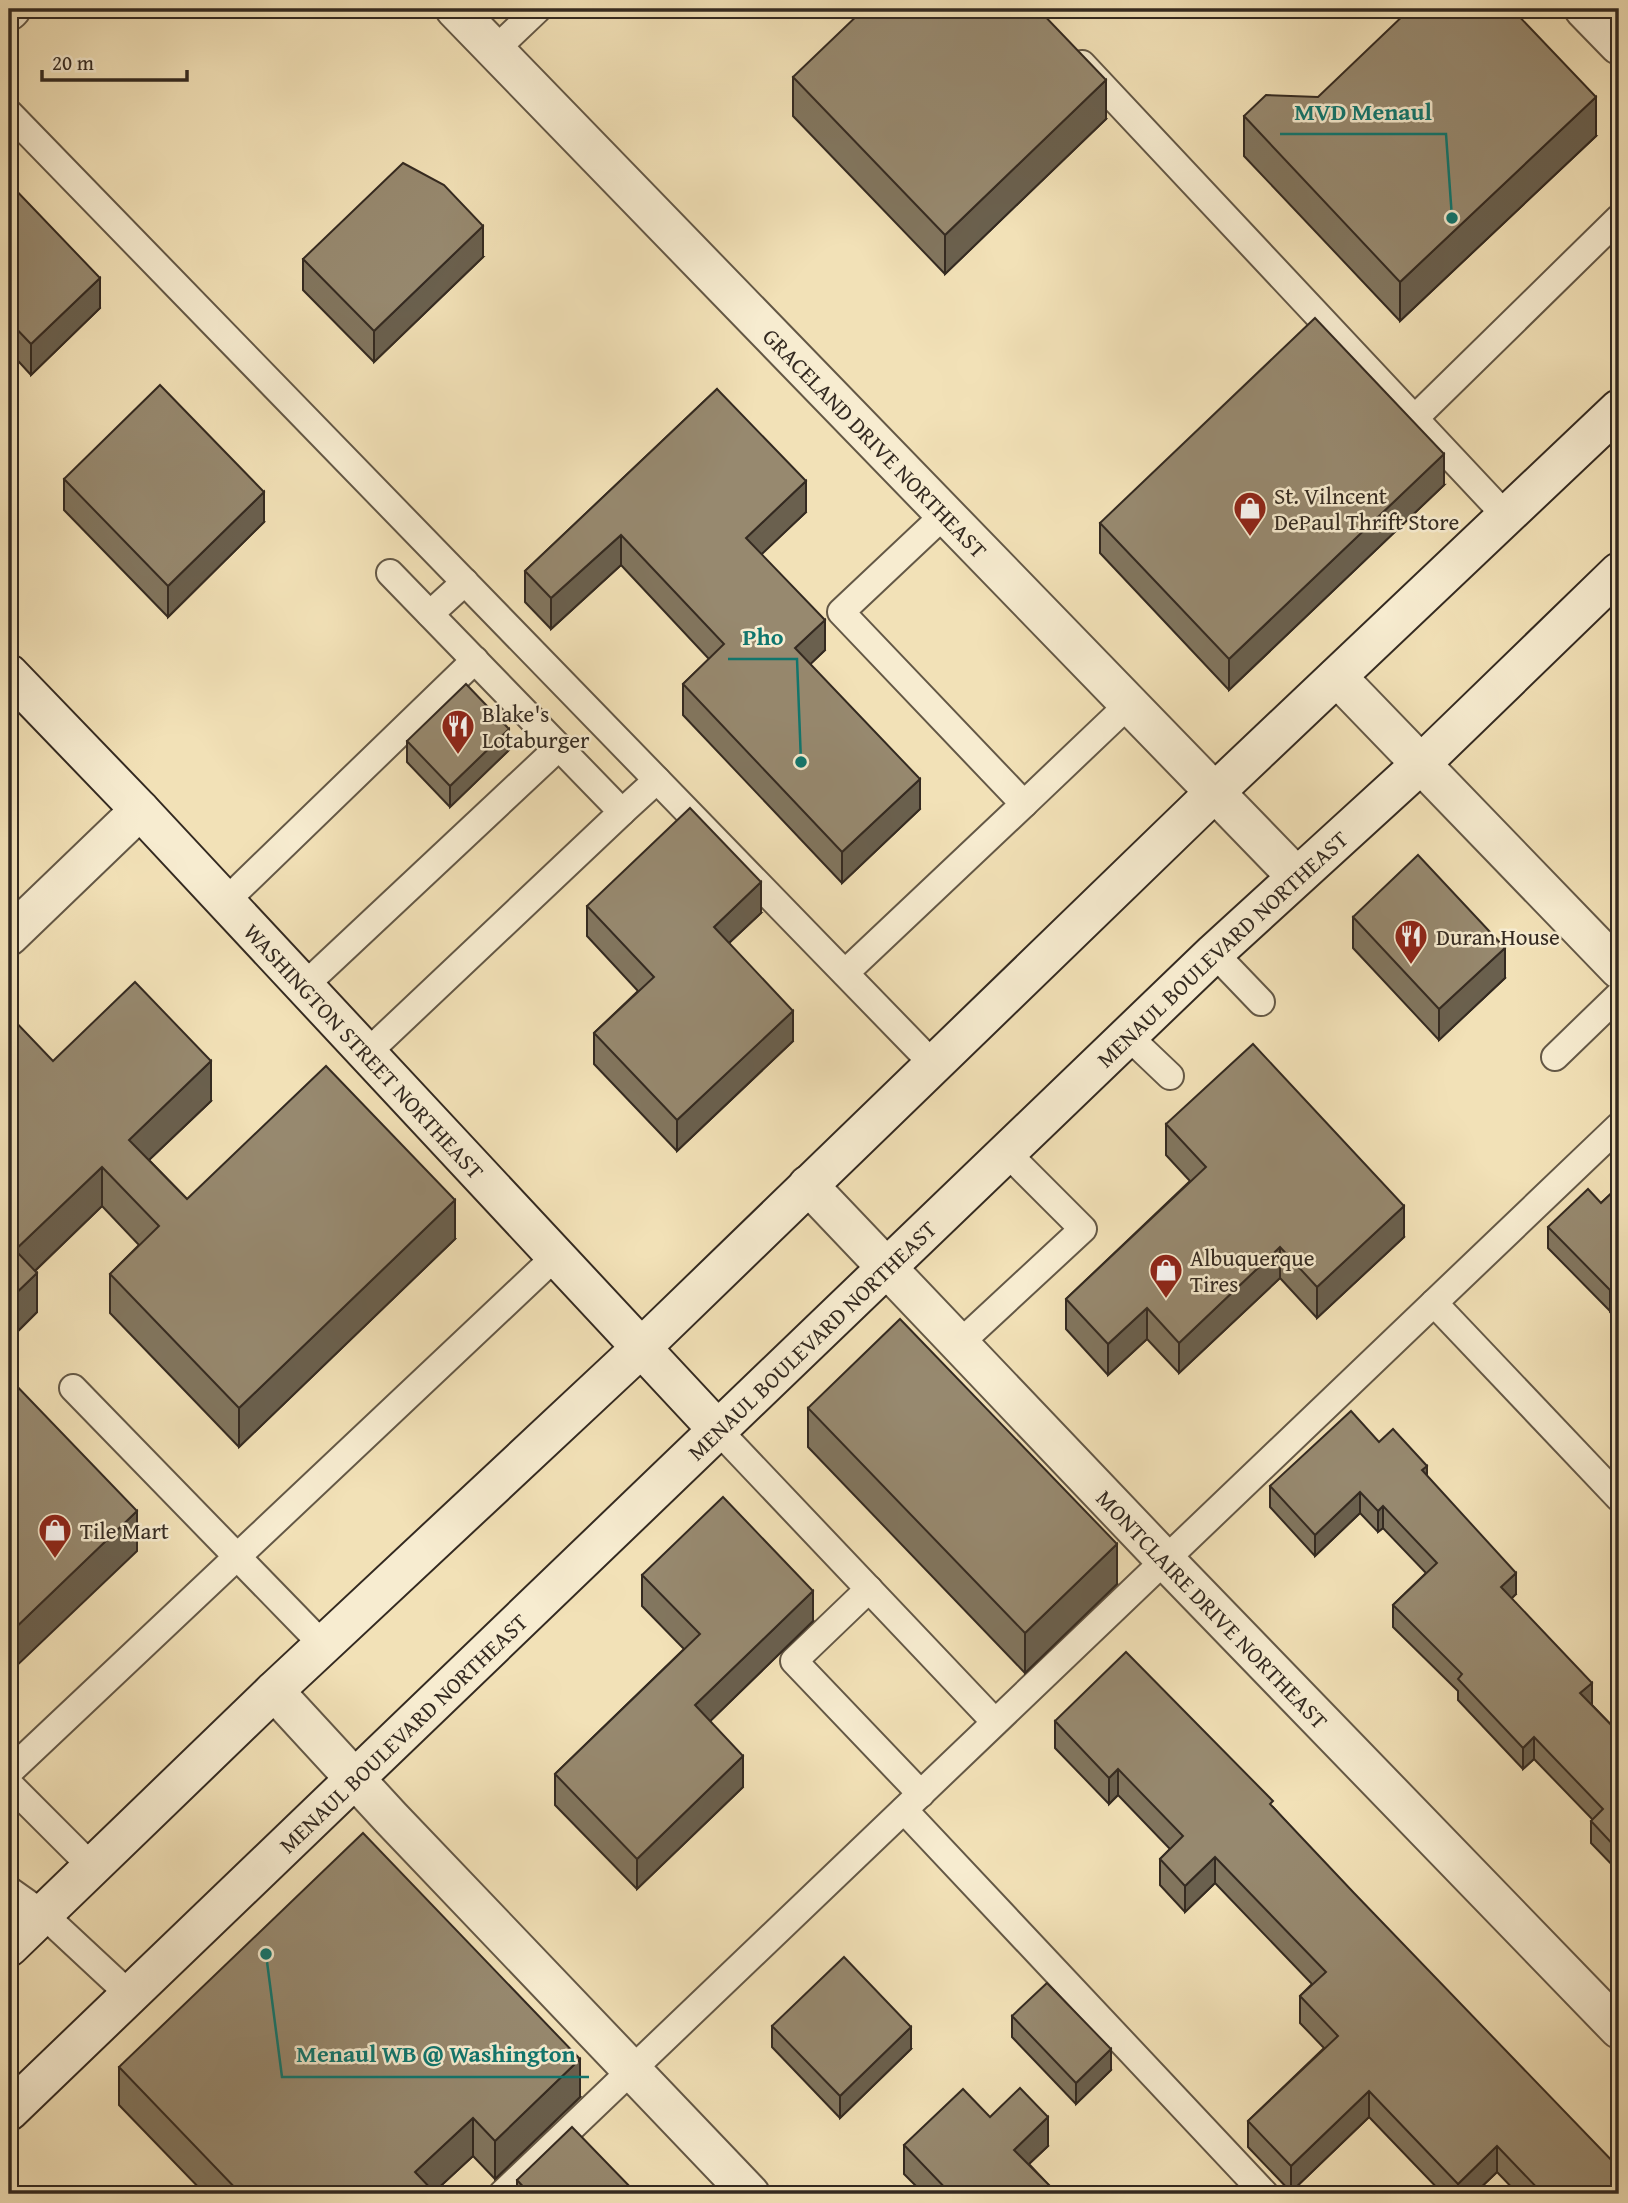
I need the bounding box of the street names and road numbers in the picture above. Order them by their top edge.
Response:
street label: GRACELAND DRIVE NORTHEAST [756,320,995,565]
street label: MENAUL BOULEVARD NORTHEAST [1089,822,1355,1074]
street label: WASHINGTON STREET NORTHEAST [237,915,492,1186]
street label: MENAUL BOULEVARD NORTHEAST [680,1212,943,1467]
street label: MONTCLAIRE DRIVE NORTHEAST [1089,1482,1336,1736]
street label: MENAUL BOULEVARD NORTHEAST [271,1605,535,1860]

